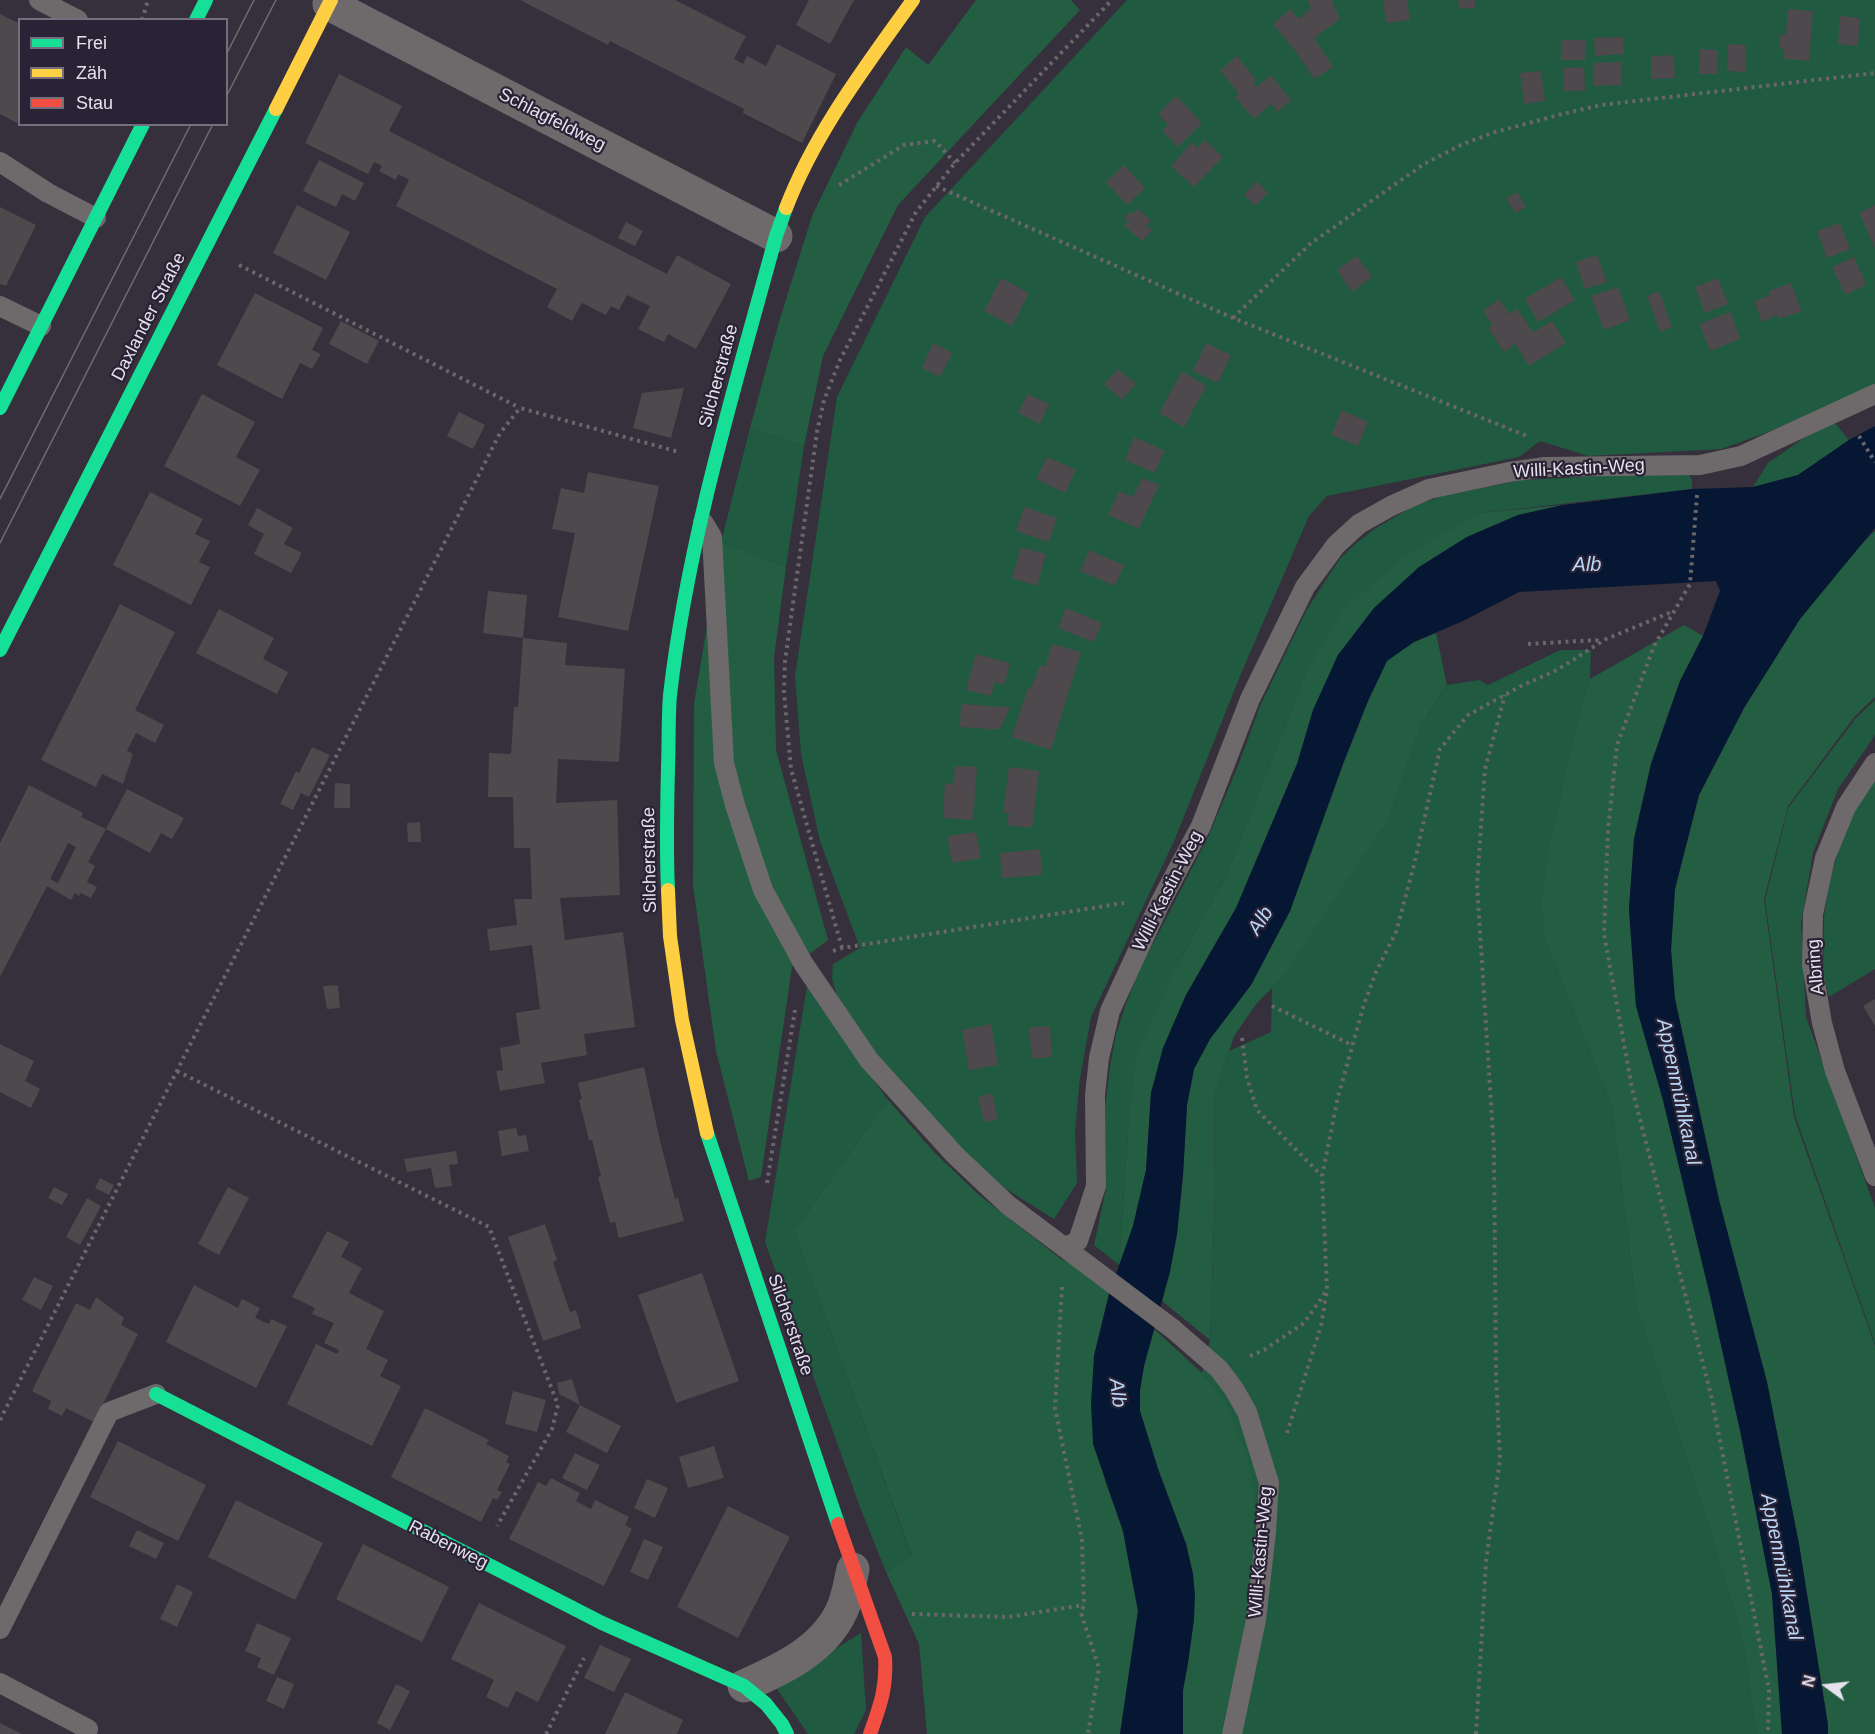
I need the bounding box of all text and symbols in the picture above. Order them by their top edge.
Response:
legend [18,18,228,126]
text: Frei [76,33,107,53]
text: Zäh [76,63,107,83]
street label: Schlagfeldweg [495,84,609,156]
text: Stau [76,93,113,113]
street label: Daxlander Straße [107,249,191,385]
street label: Silcherstraße [695,322,743,430]
street label: Willi-Kastin-Weg [1513,455,1645,483]
water label: Alb [1573,553,1601,577]
street label: Silcherstraße [638,807,662,913]
street label: Willi-Kastin-Weg [1128,827,1208,955]
water label: Alb [1243,902,1279,940]
street label: Albring [1803,938,1829,996]
water label: Appenmühlkanal [1651,1017,1705,1167]
street label: Silcherstraße [763,1271,817,1379]
water label: Alb [1103,1377,1131,1409]
street label: Willi-Kastin-Weg [1245,1485,1277,1619]
water label: Appenmühlkanal [1755,1492,1807,1642]
street label: Rabenweg [405,1516,491,1574]
north arrow [1797,1656,1857,1716]
text: N [1799,1673,1819,1689]

